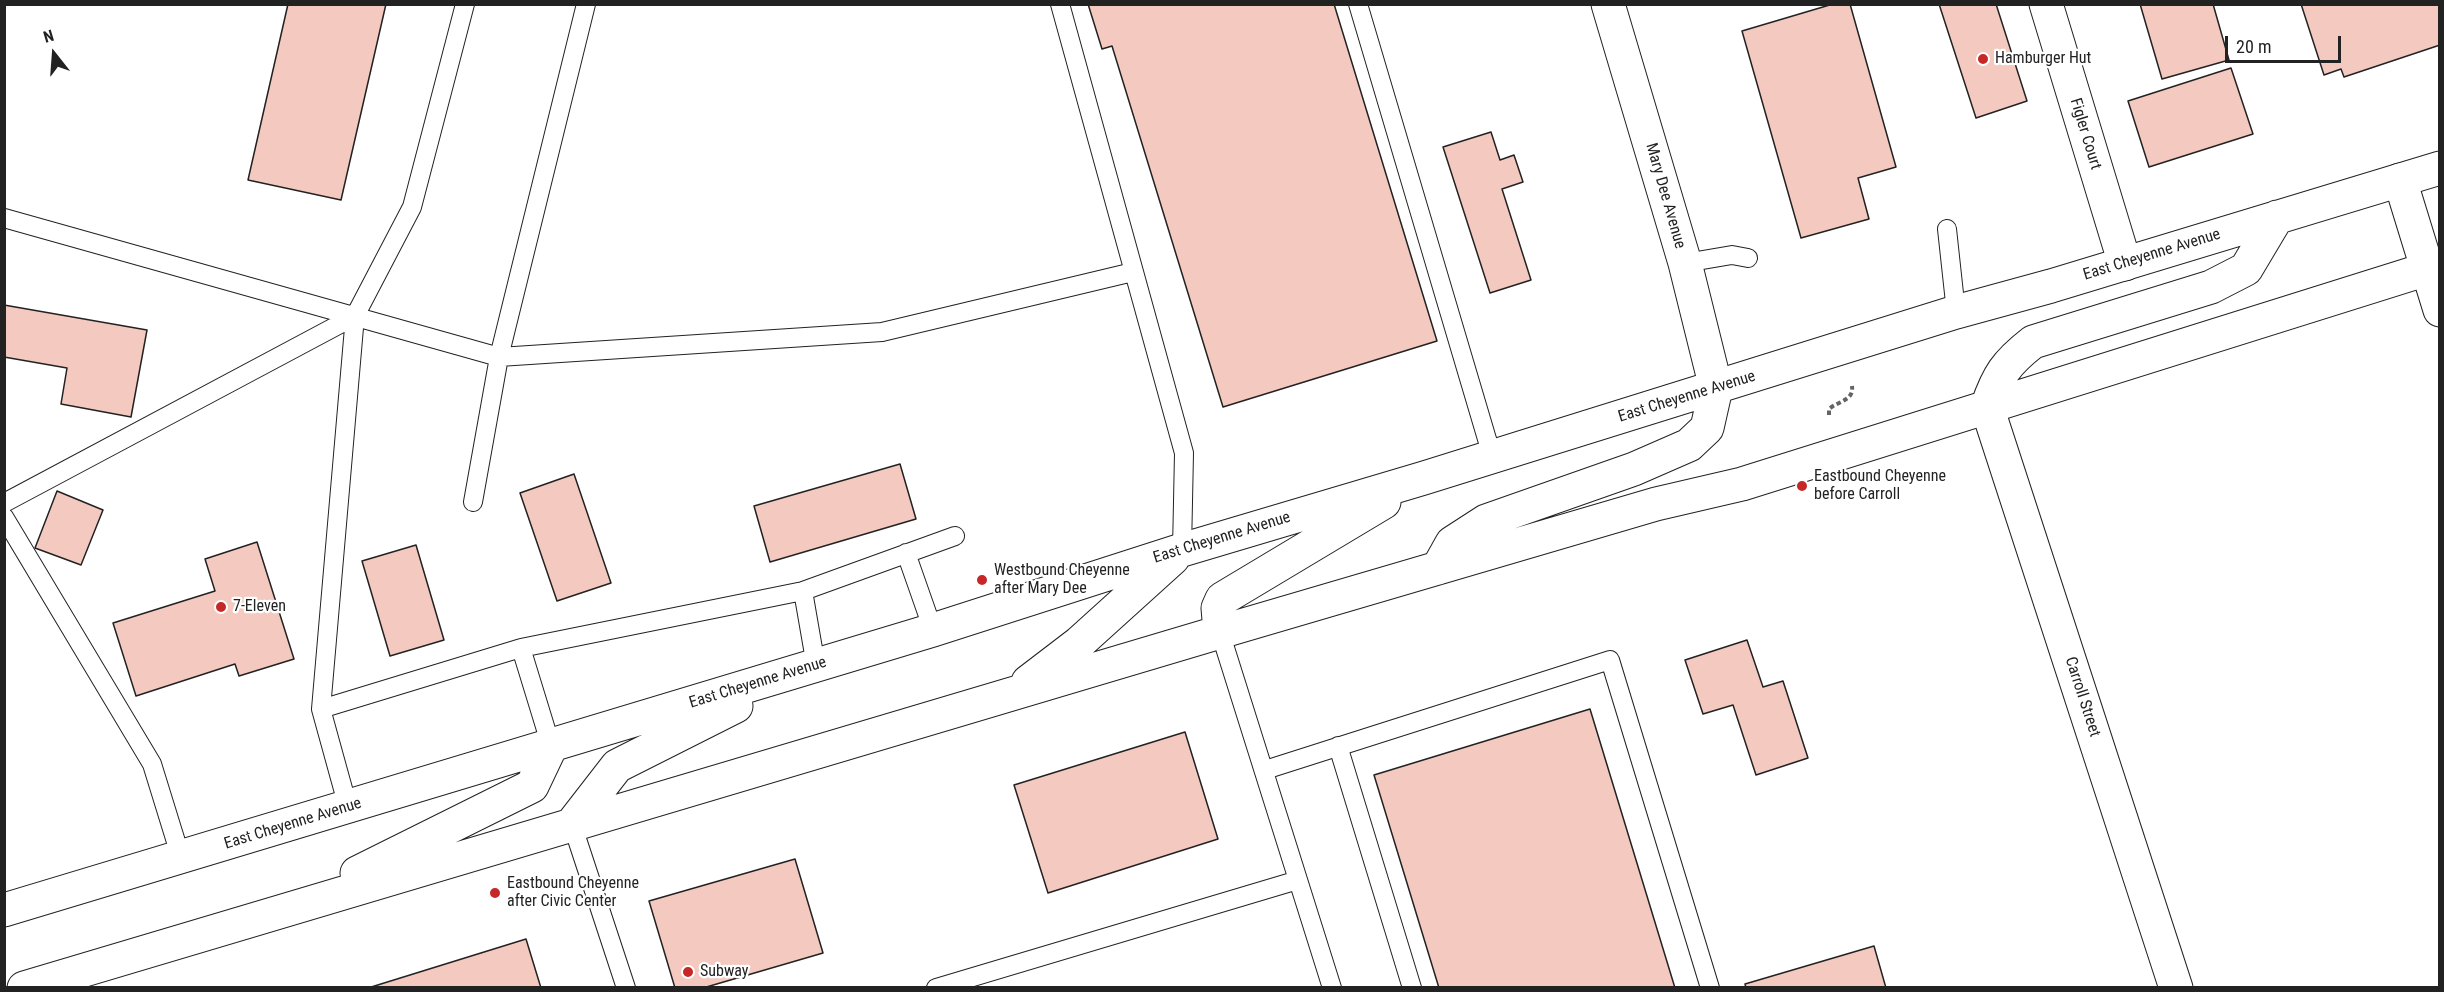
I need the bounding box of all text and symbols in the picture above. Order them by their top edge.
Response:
north arrow [24,24,84,84]
scale bar [2228,24,2344,62]
text: N [41,26,56,47]
text: 20 m [2236,36,2271,57]
place label: Hamburger Hut [1995,49,2091,69]
marker: Hamburger Hut [1976,52,1990,66]
street label: Figler Court [2065,96,2105,172]
street label: Mary Dee Avenue [1641,141,1689,251]
street label: East Cheyenne Avenue [2081,225,2223,285]
street label: East Cheyenne Avenue [1616,367,1758,427]
place label: Eastbound Cheyenne before Carroll [1814,467,1946,505]
marker: Eastbound Cheyenne before Carroll [1795,479,1809,493]
street label: East Cheyenne Avenue [1151,508,1293,568]
place label: Westbound Cheyenne after Mary Dee [994,561,1130,599]
marker: Westbound Cheyenne after Mary Dee [975,573,989,587]
place label: 7-Eleven [233,597,286,617]
marker: 7-Eleven [214,600,228,614]
street label: East Cheyenne Avenue [687,653,829,713]
street label: Carroll Street [2060,655,2104,739]
street label: East Cheyenne Avenue [222,794,364,854]
place label: Eastbound Cheyenne after Civic Center [507,874,639,912]
marker: Eastbound Cheyenne after Civic Center [488,886,502,900]
place label: Subway [700,962,749,982]
marker: Subway [681,965,695,979]

